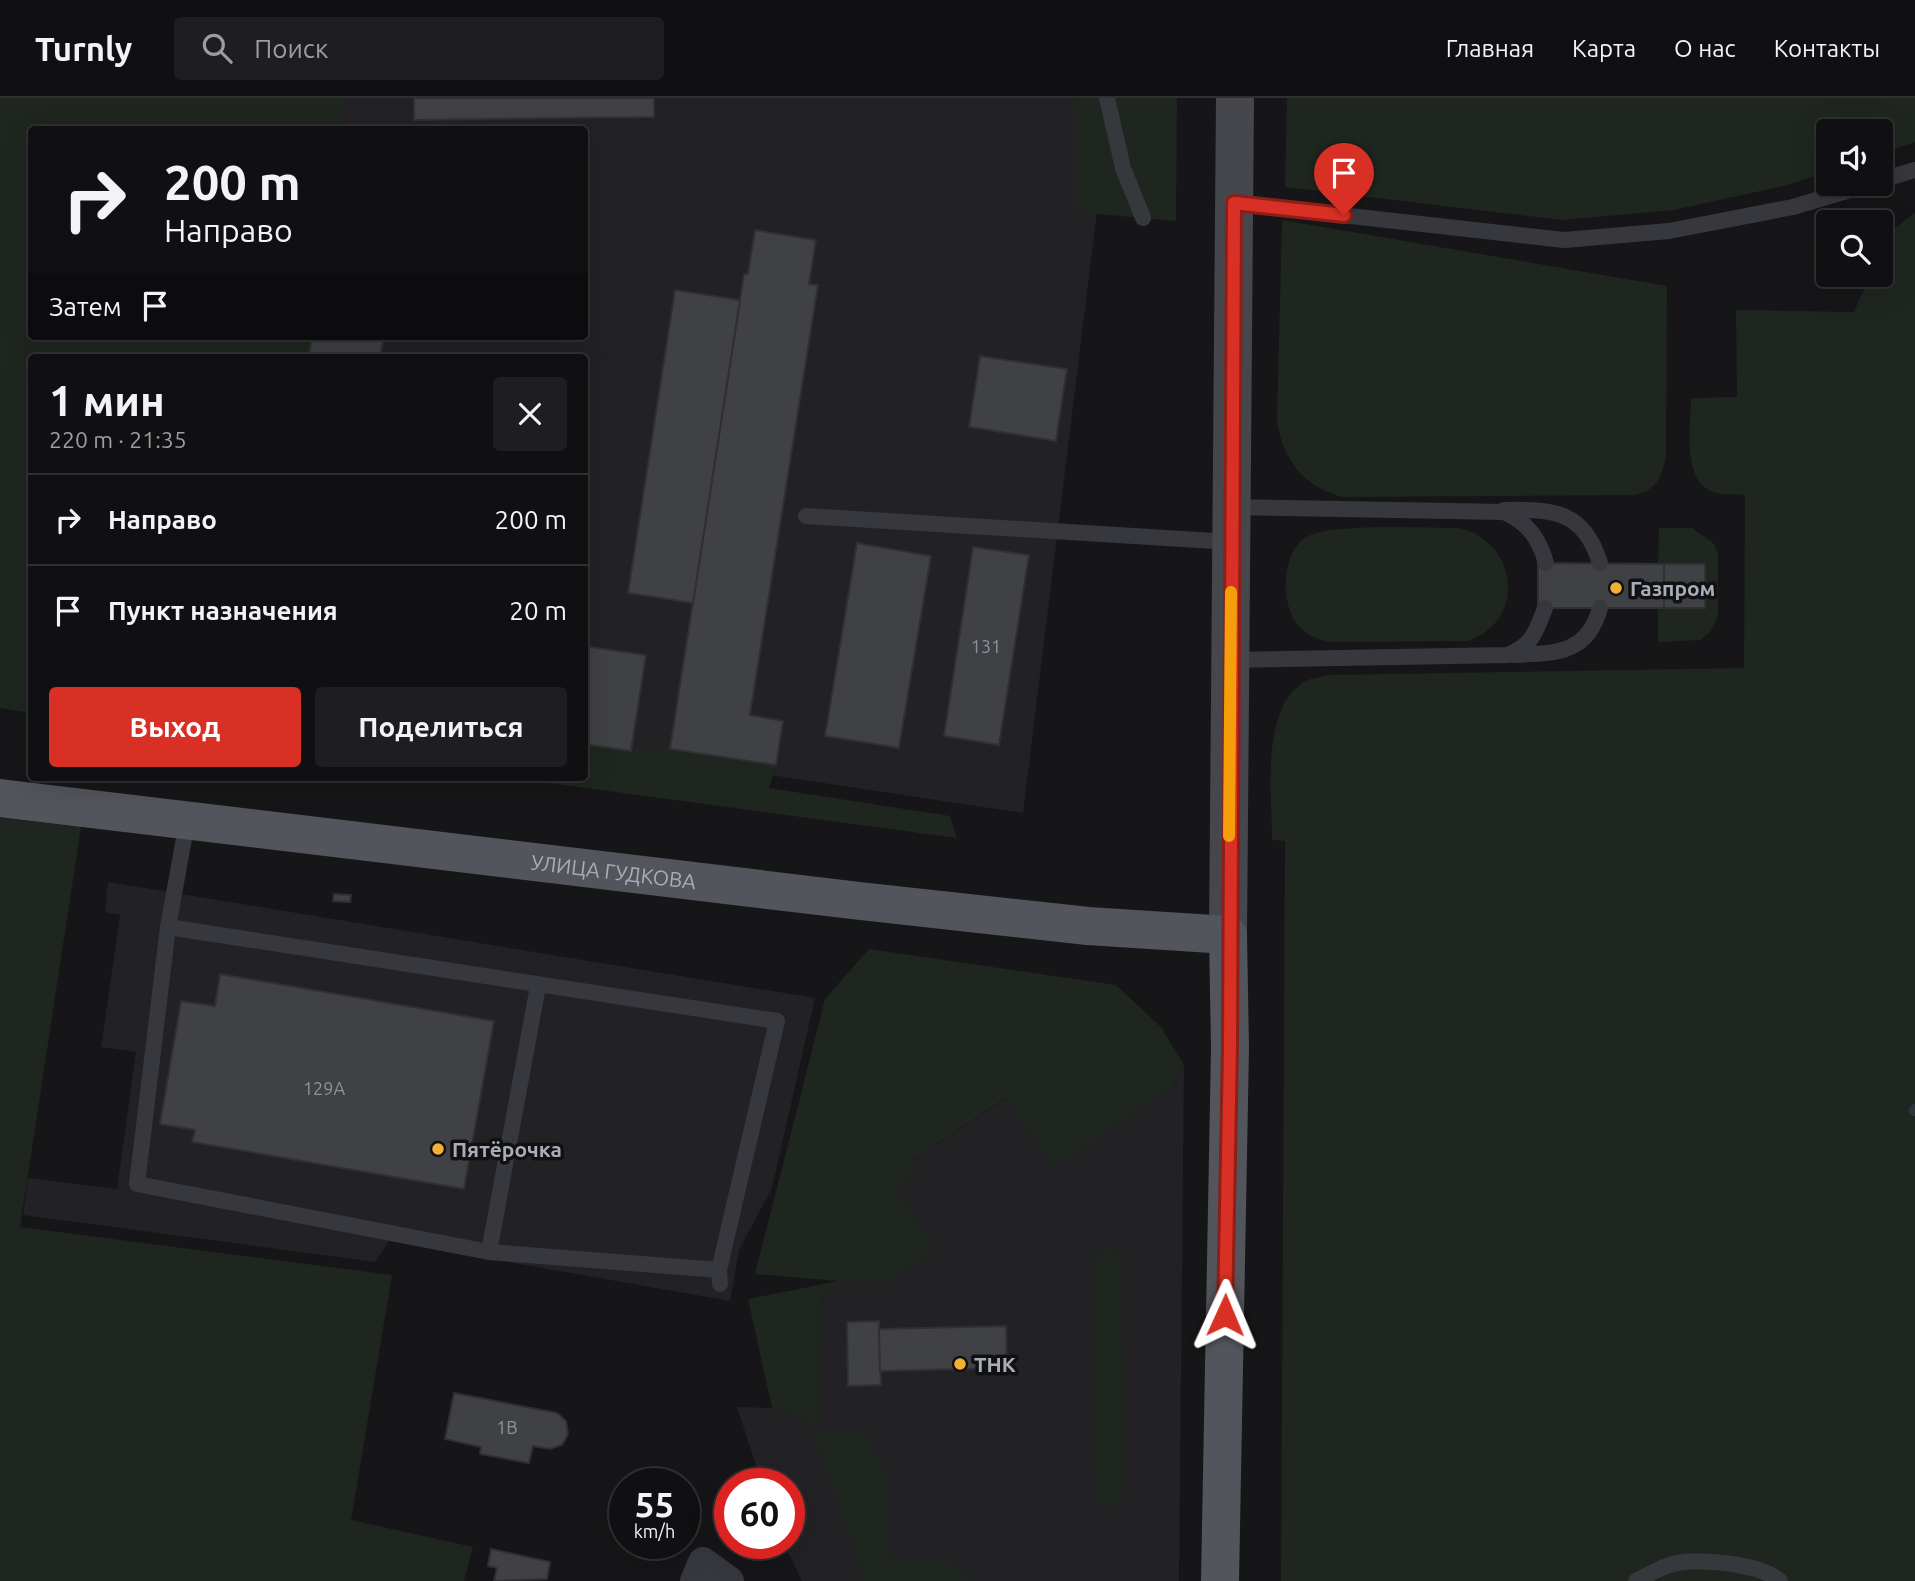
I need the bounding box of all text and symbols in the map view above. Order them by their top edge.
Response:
search box [174,17,664,80]
icon: search [198,29,236,67]
text: Turnly [35,30,132,67]
text: Поиск [254,34,328,63]
text: Главная [1446,35,1534,62]
text: Карта [1572,35,1636,62]
text: О нас [1674,35,1736,62]
text: Контакты [1774,35,1880,62]
map controls [1816,119,1893,287]
button: sound [1816,119,1893,196]
pin [1314,143,1374,215]
icon: right [49,154,140,245]
text: 200 m [164,154,301,209]
icon: arrive [1325,154,1363,192]
button: search [1816,210,1893,287]
text: Направо [164,212,293,248]
icon: arrive [136,287,174,325]
text: Затем [49,292,122,321]
text: 1 мин [49,377,165,424]
button: close [493,377,567,451]
text: 220 m · 21:35 [49,427,187,452]
icon: right [49,501,87,539]
text: Направо [108,505,217,534]
text: 200 m [495,505,567,534]
place label: Газпром [1630,576,1715,600]
marker: Газпром [1608,580,1624,596]
icon: arrive [49,592,87,630]
text: Пункт назначения [108,596,338,625]
text: 20 m [509,596,567,625]
house number: 131 [971,636,1001,656]
button: Выход [49,687,301,767]
button: Поделиться [315,687,567,767]
street label: УЛИЦА ГУДКОВА [530,850,698,893]
house number: 129А [303,1078,345,1098]
place label: Пятёрочка [452,1137,562,1161]
marker: Пятёрочка [430,1141,446,1157]
position arrow [1188,1278,1262,1352]
place label: ТНК [974,1352,1016,1376]
marker: ТНК [952,1356,968,1372]
house number: 1В [496,1417,518,1437]
speed limit sign: 60 [714,1468,805,1559]
text: 55 [635,1484,674,1524]
text: km/h [634,1521,675,1541]

